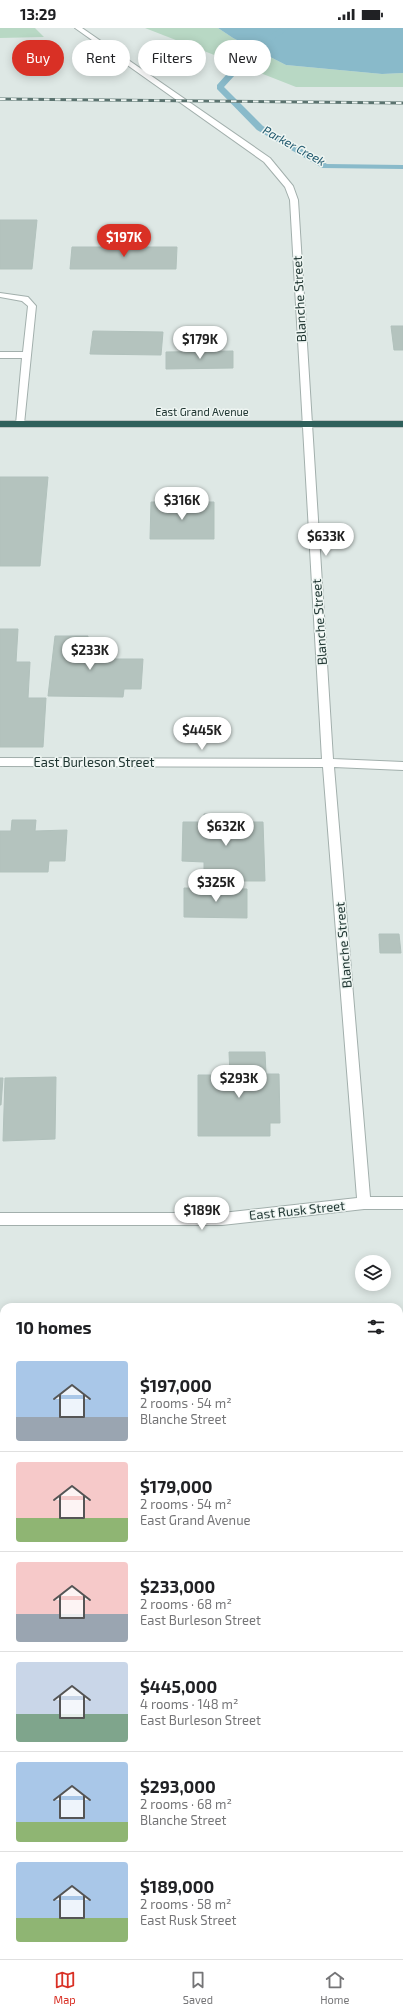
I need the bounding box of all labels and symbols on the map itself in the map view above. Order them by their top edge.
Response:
water label: Parker Creek [261,122,328,168]
pin: $197K [96,224,152,258]
street label: Blanche Street [289,255,309,343]
pin: $179K [172,326,228,360]
street label: East Grand Avenue [155,405,249,418]
pin: $316K [154,487,210,521]
pin: $633K [298,523,354,557]
street label: Blanche Street [308,578,330,666]
pin: $233K [62,637,118,671]
pin: $445K [174,717,230,751]
street label: East Burleson Street [34,754,155,770]
pin: $632K [198,813,254,847]
pin: $325K [188,869,244,903]
street label: Blanche Street [331,901,355,989]
pin: $293K [211,1065,267,1099]
pin: $189K [174,1197,230,1231]
street label: East Rusk Street [248,1197,346,1223]

